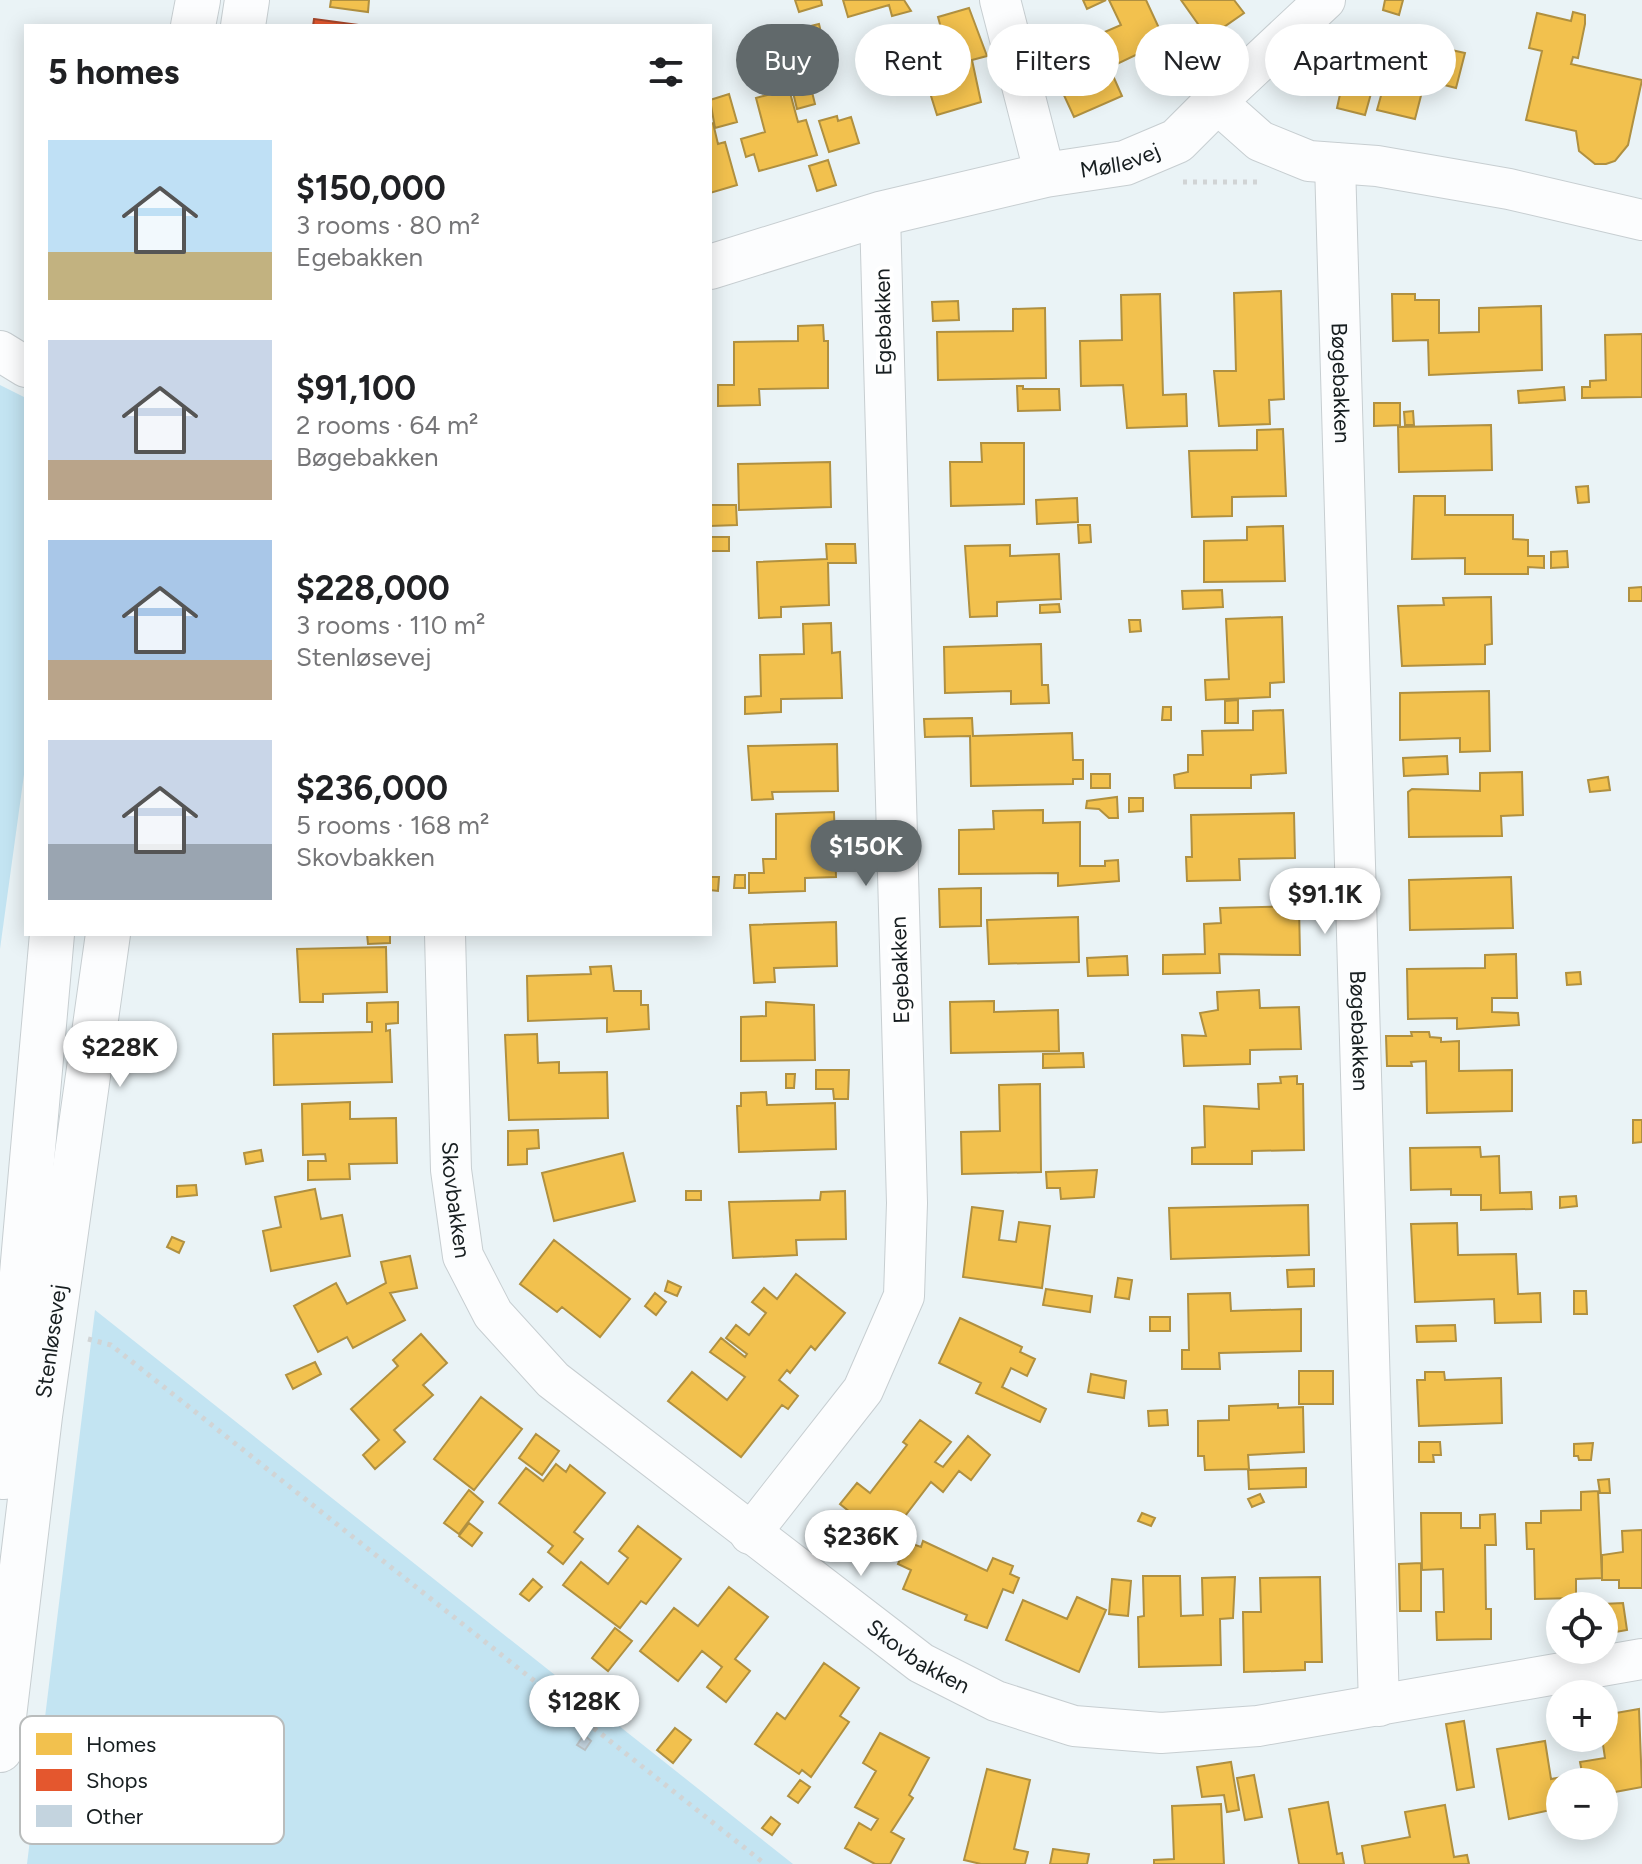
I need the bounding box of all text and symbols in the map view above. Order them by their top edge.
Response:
chip: Buy [736,24,839,96]
chip: Rent [855,24,971,96]
chip: Filters [987,24,1119,96]
chip: New [1135,24,1249,96]
chip: Apartment [1265,24,1456,96]
icon: filters [644,50,688,94]
text: 5 homes [48,52,179,93]
street label: Møllevej [1078,136,1164,183]
text: $150,000 [296,168,446,209]
icon: home [112,172,208,268]
text: 3 rooms · 80 m² [296,209,480,241]
text: Egebakken [296,241,423,273]
street label: Egebakken [869,268,897,376]
street label: Bøgebakken [1326,322,1356,444]
text: $91,100 [296,368,416,409]
icon: home [112,372,208,468]
text: 2 rooms · 64 m² [296,409,478,441]
text: Bøgebakken [296,441,439,473]
text: $228,000 [296,568,450,609]
icon: home [112,572,208,668]
text: 3 rooms · 110 m² [296,609,485,641]
text: Stenløsevej [296,641,432,673]
text: $236,000 [296,768,448,809]
icon: home [112,772,208,868]
text: 5 rooms · 168 m² [296,809,489,841]
pin: $150K [810,820,922,888]
text: $150K [829,830,903,862]
text: Skovbakken [296,841,435,873]
pin: $91.1K [1260,868,1390,936]
text: $91.1K [1287,878,1363,910]
street label: Egebakken [885,916,915,1024]
street label: Bøgebakken [1345,970,1375,1091]
pin: $228K [64,1021,176,1089]
text: $228K [81,1031,159,1063]
street label: Skovbakken [437,1141,477,1260]
street label: Stenløsevej [29,1282,72,1400]
pin: $236K [805,1510,917,1578]
text: $236K [823,1520,899,1552]
map controls [1546,1592,1618,1840]
button: locate [1546,1592,1618,1664]
street label: Skovbakken [862,1613,974,1699]
pin: $128K [528,1675,640,1743]
button: + [1546,1680,1618,1752]
text: $128K [547,1685,621,1717]
legend [20,1716,284,1844]
text: Homes [86,1731,156,1758]
text: Shops [86,1767,148,1794]
button: − [1546,1768,1618,1840]
text: Other [86,1803,144,1830]

